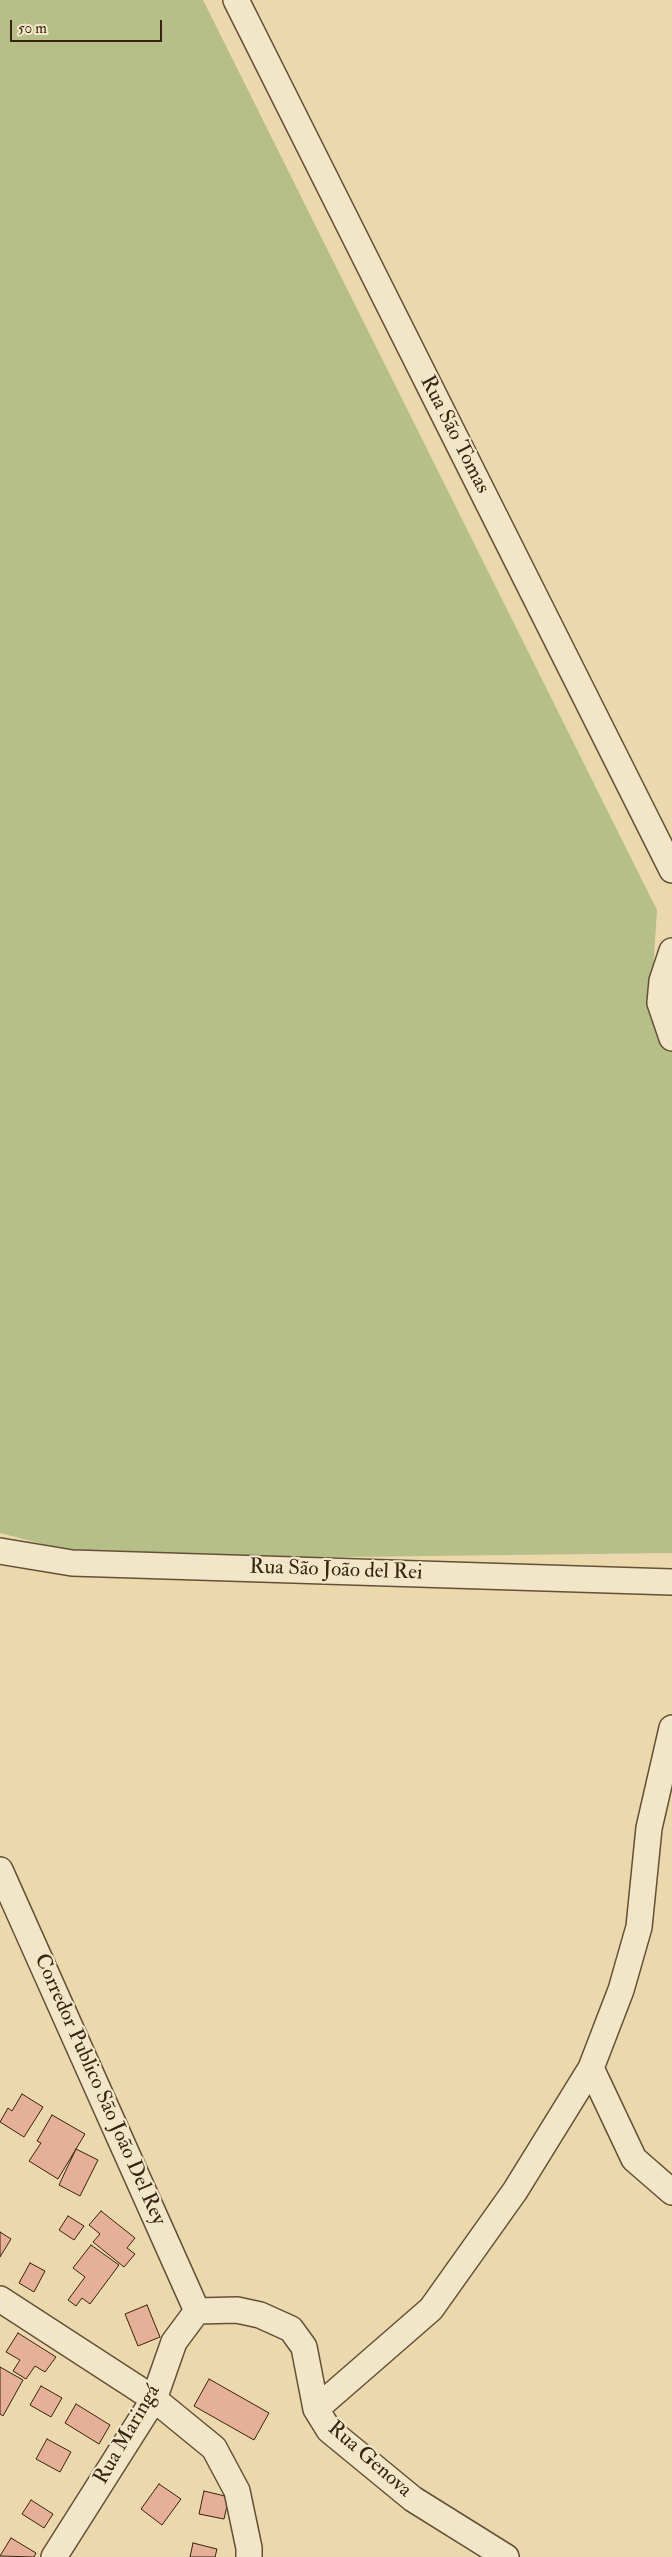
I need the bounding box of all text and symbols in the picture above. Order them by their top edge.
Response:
scale bar [12,10,165,42]
text: 50 m [18,19,47,38]
street label: Rua São Tomas [414,372,494,498]
street label: Rua São João del Rei [249,1555,423,1587]
street label: Corredor Publico São João Del Rey [28,1950,170,2230]
street label: Rua Maringá [89,2381,167,2489]
street label: Rua Genova [322,2417,416,2503]

